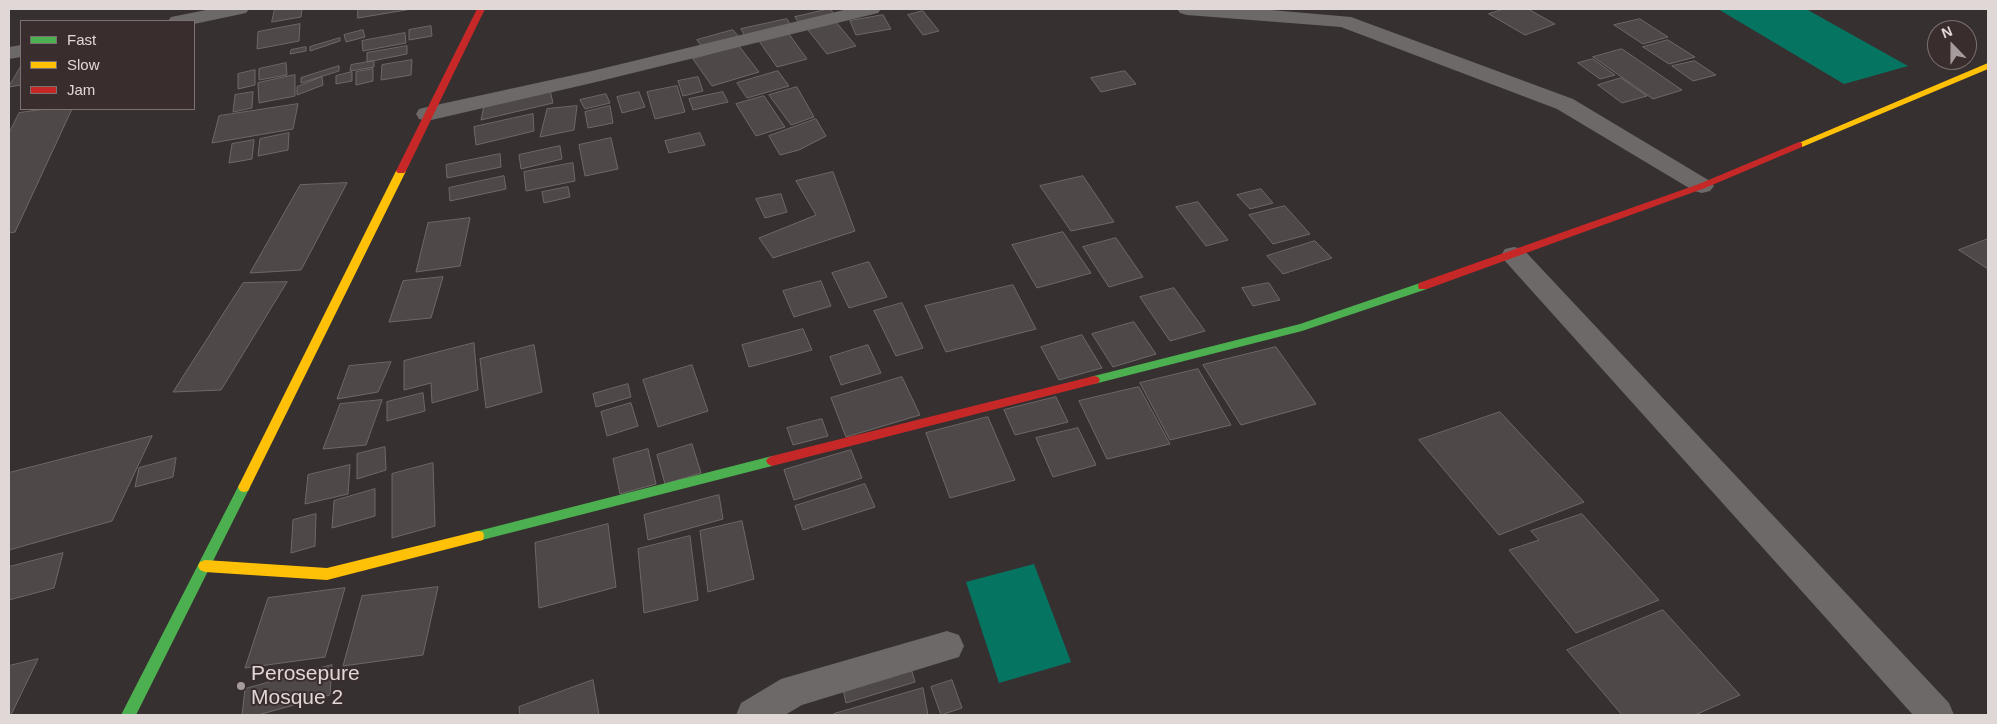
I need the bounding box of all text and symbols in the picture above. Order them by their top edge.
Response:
legend [20,20,195,110]
north arrow [1927,20,1977,70]
text: N [1939,23,1954,41]
text: Fast [67,31,96,48]
text: Slow [67,56,100,73]
text: Jam [67,81,95,98]
place label: Perosepure Mosque 2 [251,661,360,711]
marker: Perosepure Mosque 2 [235,680,247,692]

